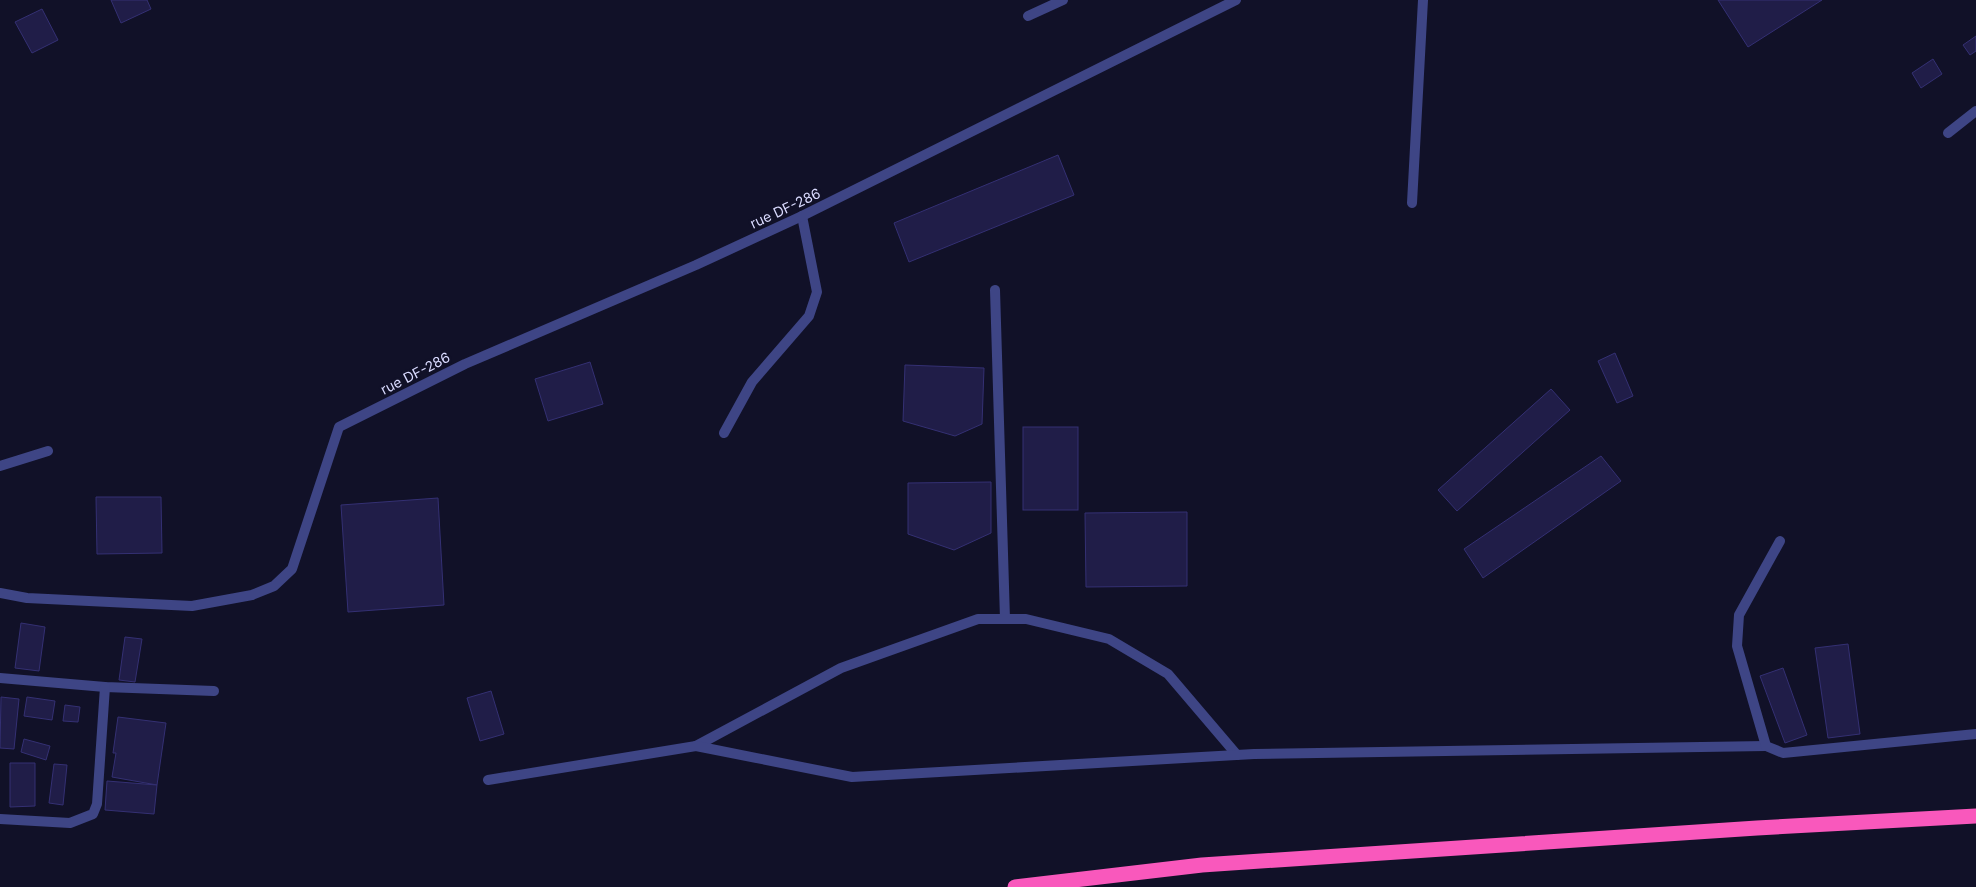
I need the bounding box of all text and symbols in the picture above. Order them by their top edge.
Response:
street label: rue DF-286 [747,184,823,232]
street label: rue DF-286 [377,348,453,398]

